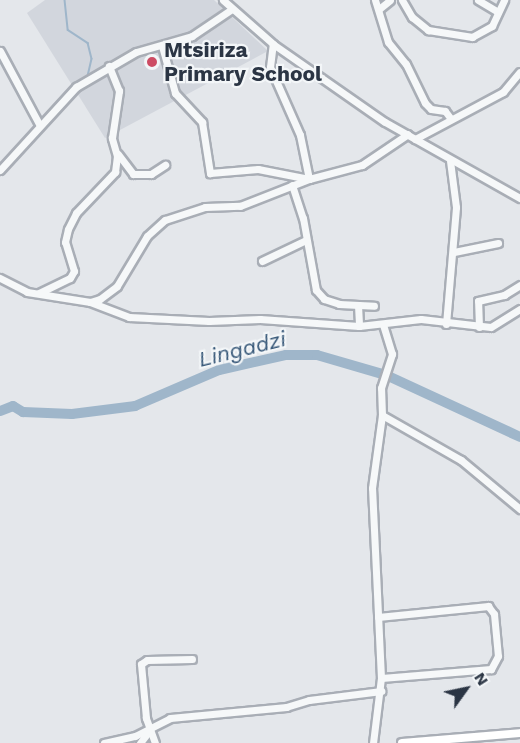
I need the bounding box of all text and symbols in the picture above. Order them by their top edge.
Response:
place label: Mtsiriza Primary School [164,37,322,87]
marker: Mtsiriza Primary School [145,55,159,69]
water label: Lingadzi [195,325,289,373]
north arrow [436,659,496,719]
text: N [470,669,493,689]

